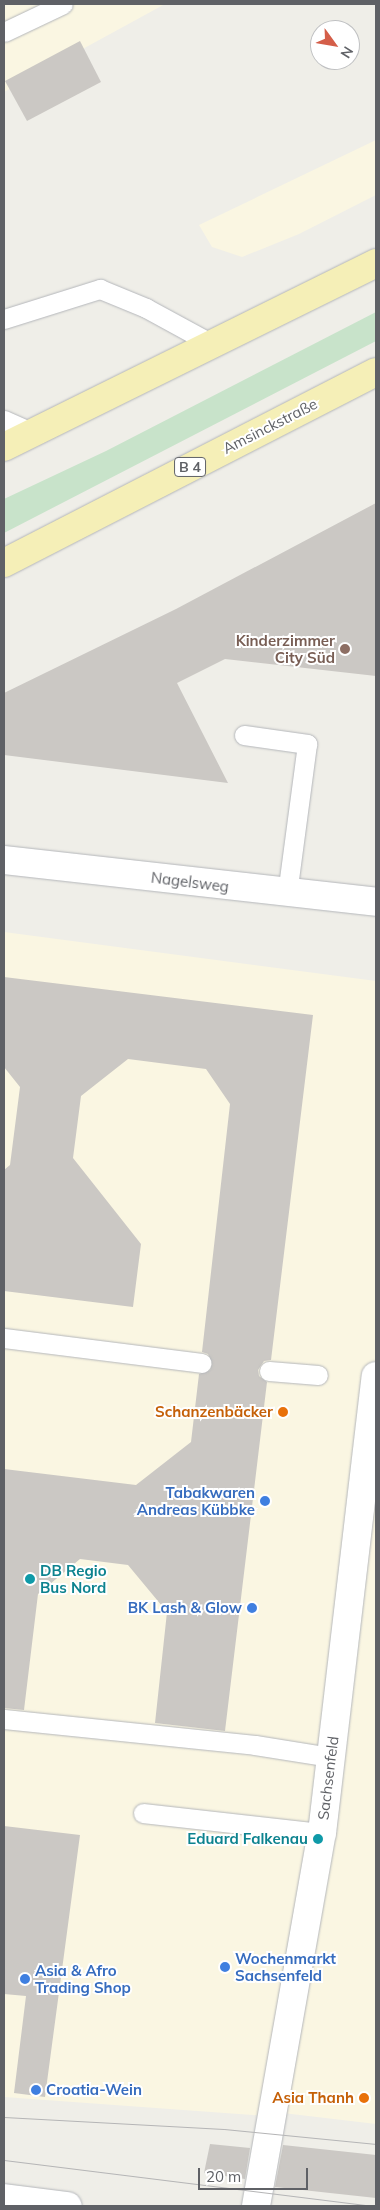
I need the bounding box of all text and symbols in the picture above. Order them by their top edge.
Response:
north arrow [310,20,360,70]
text: N [336,43,357,62]
street label: Amsinckstraße [220,394,320,458]
road number: B 4 [174,456,206,478]
place label: Kinderzimmer City Süd [236,631,335,666]
marker: Kinderzimmer City Süd [339,643,351,655]
street label: Nagelsweg [150,868,230,896]
place label: Schanzenbäcker [155,1403,273,1421]
marker: Schanzenbäcker [277,1406,289,1418]
place label: Tabakwaren Andreas Kübbke [137,1483,255,1518]
marker: Tabakwaren Andreas Kübbke [259,1495,271,1507]
place label: DB Regio Bus Nord [40,1561,107,1596]
marker: DB Regio Bus Nord [24,1573,36,1585]
place label: BK Lash & Glow [128,1599,242,1617]
marker: BK Lash & Glow [246,1602,258,1614]
street label: Sachsenfeld [314,1735,342,1821]
place label: Eduard Falkenau [187,1830,308,1848]
marker: Eduard Falkenau [312,1833,324,1845]
place label: Wochenmarkt Sachsenfeld [235,1949,336,1984]
place label: Asia & Afro Trading Shop [35,1961,131,1996]
marker: Wochenmarkt Sachsenfeld [219,1961,231,1973]
marker: Asia & Afro Trading Shop [19,1973,31,1985]
place label: Croatia-Wein [46,2081,142,2099]
marker: Croatia-Wein [30,2084,42,2096]
place label: Asia Thanh [272,2089,354,2107]
marker: Asia Thanh [358,2092,370,2104]
scale bar [200,2158,310,2190]
text: 20 m [206,2167,241,2186]

